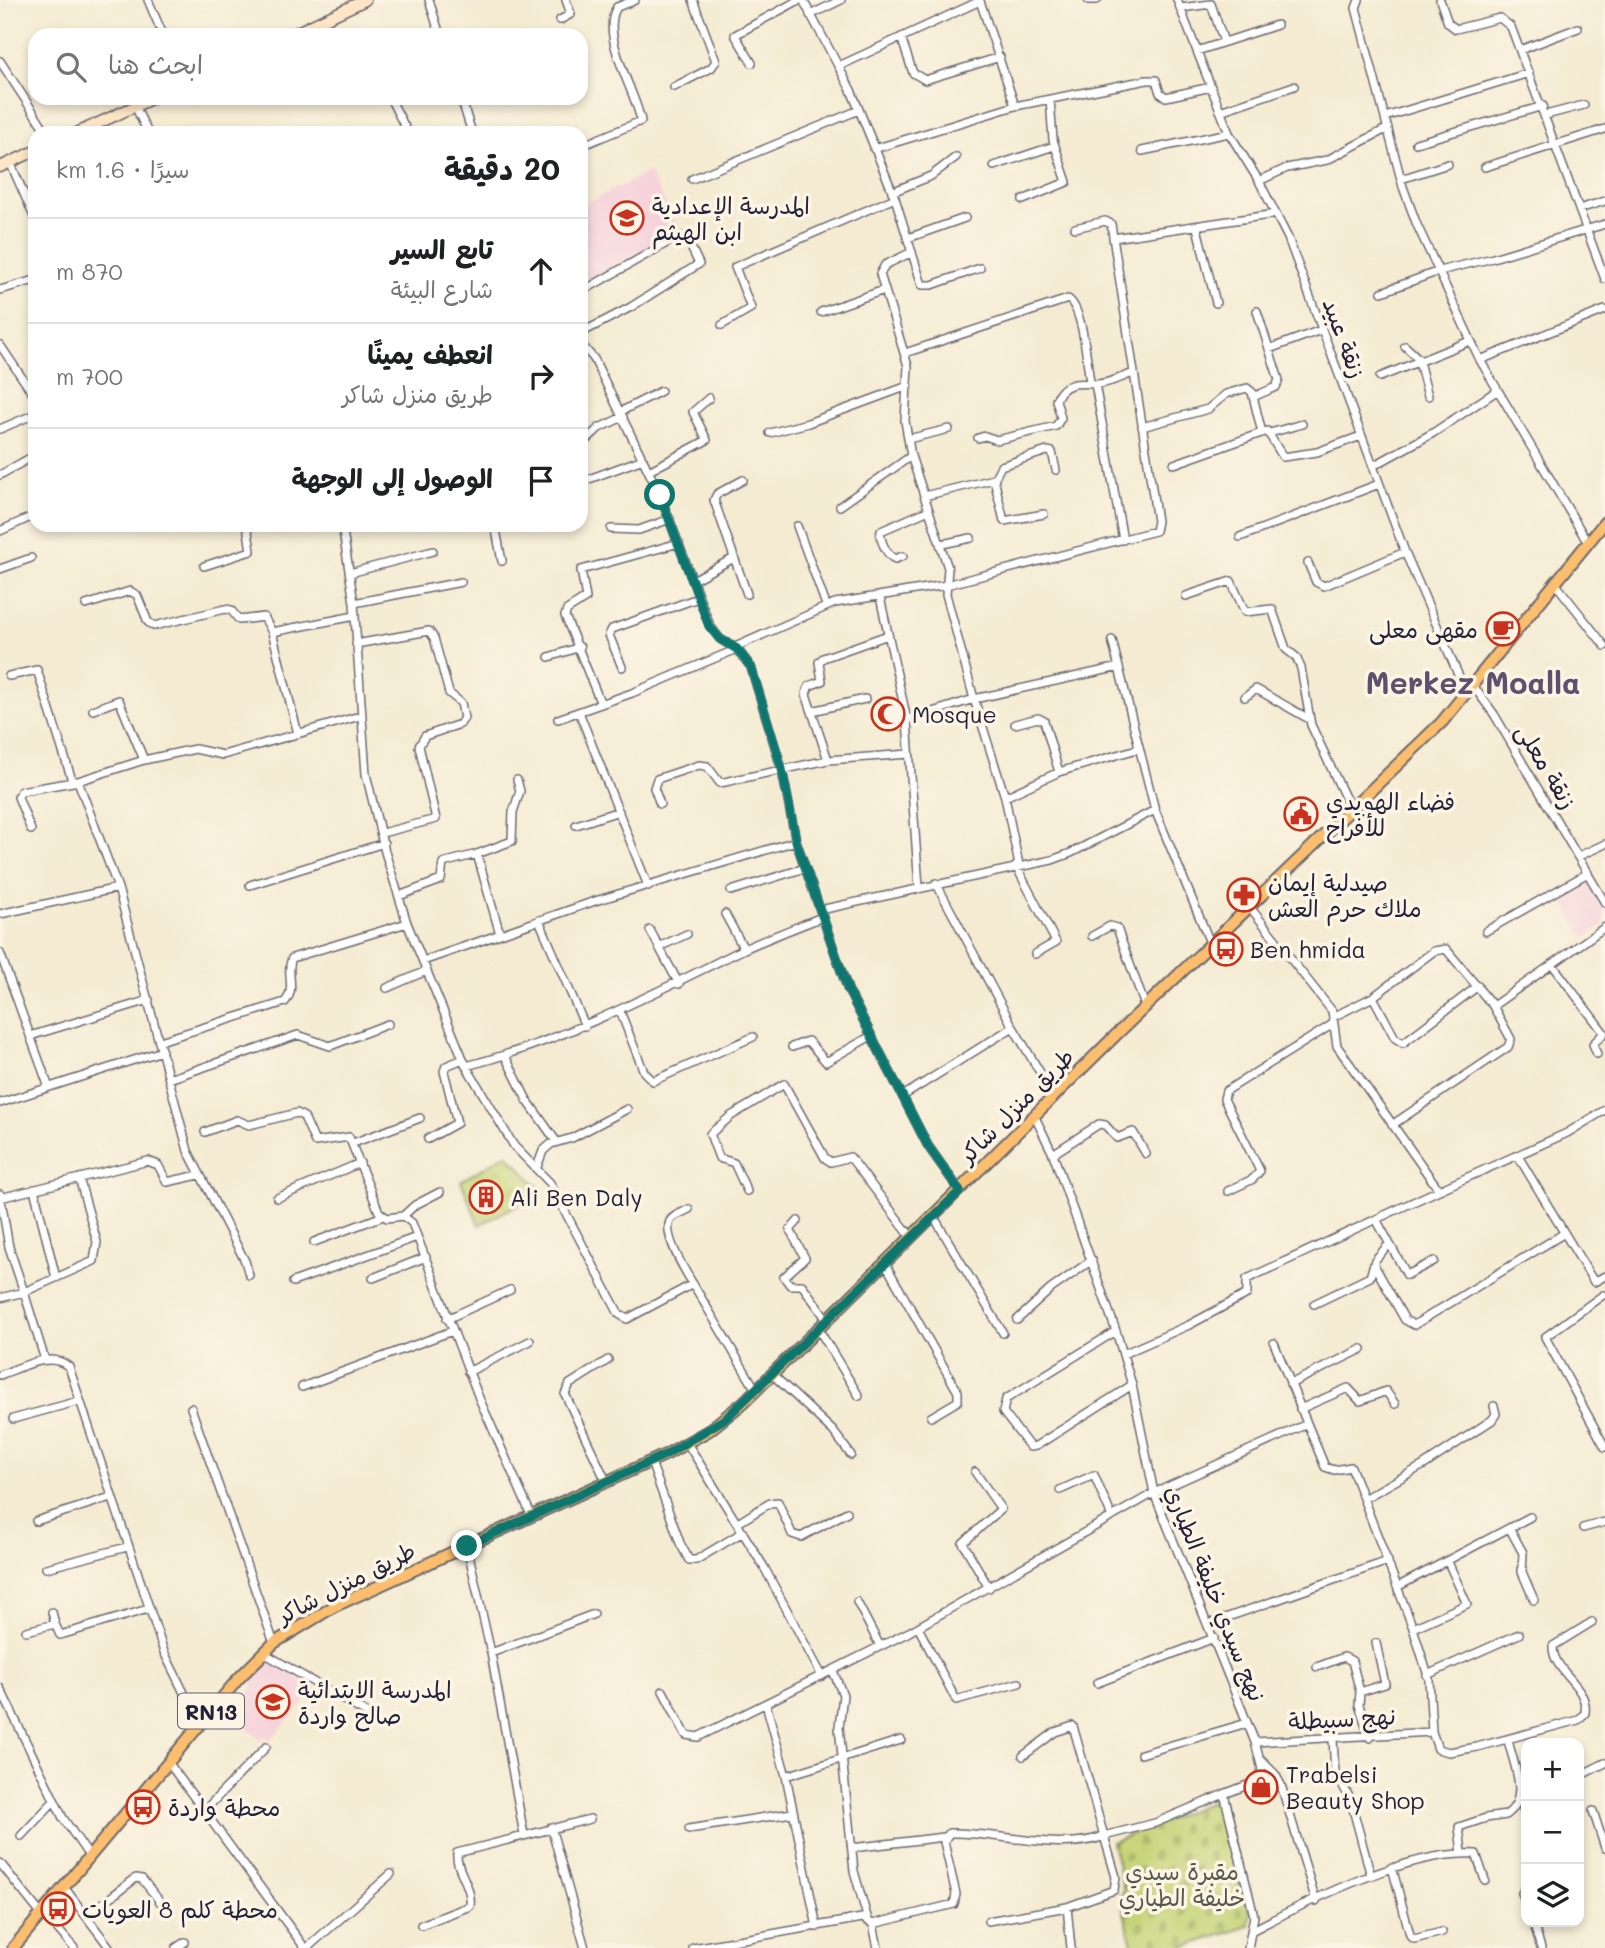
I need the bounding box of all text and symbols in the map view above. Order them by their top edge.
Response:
search box [28,28,588,105]
text: ابحث هنا [108,47,203,81]
icon: search [52,48,90,86]
text: 20 دقيقة [444,148,560,188]
text: سيرًا · 1.6 km [56,154,190,184]
place label: المدرسة الإعدادية ابن الهيثم [652,190,810,250]
school or university icon: المدرسة الإعدادية ابن الهيثم [608,199,646,237]
text: تابع السير [391,232,493,266]
icon: ahead [522,252,560,290]
text: 870 m [56,256,123,286]
text: شارع البيئة [391,274,493,304]
street label: زنقة عبيد [1317,294,1373,382]
text: انعطف يمينًا [368,337,493,371]
icon: right [522,357,560,395]
text: 700 m [56,361,123,391]
text: طريق منزل شاكر [342,379,493,409]
text: الوصول إلى الوجهة [291,461,493,495]
icon: arrive [522,462,560,500]
route start [644,479,675,510]
cafe icon: مقهى معلى [1484,610,1522,648]
place label: مقهى معلى [1369,614,1478,645]
district label: Merkez Moalla [1365,662,1581,702]
mosque icon: Mosque [869,695,907,733]
place label: Mosque [912,699,997,729]
street label: زنقة معلى [1509,718,1584,815]
place label: فضاء الهويدي للأفراح [1326,786,1455,844]
public building icon: فضاء الهويدي للأفراح [1282,795,1320,833]
place label: صيدلية إيمان ملاك حرم العش [1268,867,1422,926]
pharmacy icon: صيدلية إيمان ملاك حرم العش [1225,876,1263,914]
bus stop icon: Ben hmida [1207,930,1245,968]
place label: Ben hmida [1250,934,1366,964]
street label: طريق منزل شاكر [951,1041,1080,1170]
building icon: Ali Ben Daly [467,1178,505,1216]
place label: Ali Ben Daly [510,1182,643,1212]
street label: نهج سيدي خليفة الطياري [1156,1481,1273,1706]
route end [451,1530,482,1561]
street label: طريق منزل شاكر [270,1534,420,1630]
place label: المدرسة الابتدائية صالح واردة [298,1674,452,1732]
school or university icon: المدرسة الابتدائية صالح واردة [254,1683,292,1721]
road number: RN13 [178,1694,244,1728]
street label: نهج سبيطلة [1288,1700,1397,1738]
map controls [1521,1738,1584,1927]
button: + [1521,1738,1584,1801]
place label: Trabelsi Beauty Shop [1286,1759,1425,1815]
shop icon: Trabelsi Beauty Shop [1242,1768,1280,1806]
bus stop icon: محطة واردة [124,1788,162,1826]
place label: محطة واردة [168,1792,281,1822]
button: − [1521,1801,1584,1864]
park label: مقبرة سيدي خليفة الطياري [1119,1856,1245,1915]
button: layers [1521,1864,1584,1927]
bus stop icon: محطة كلم 8 العويات [39,1890,77,1928]
place label: محطة كلم 8 العويات [82,1894,278,1928]

